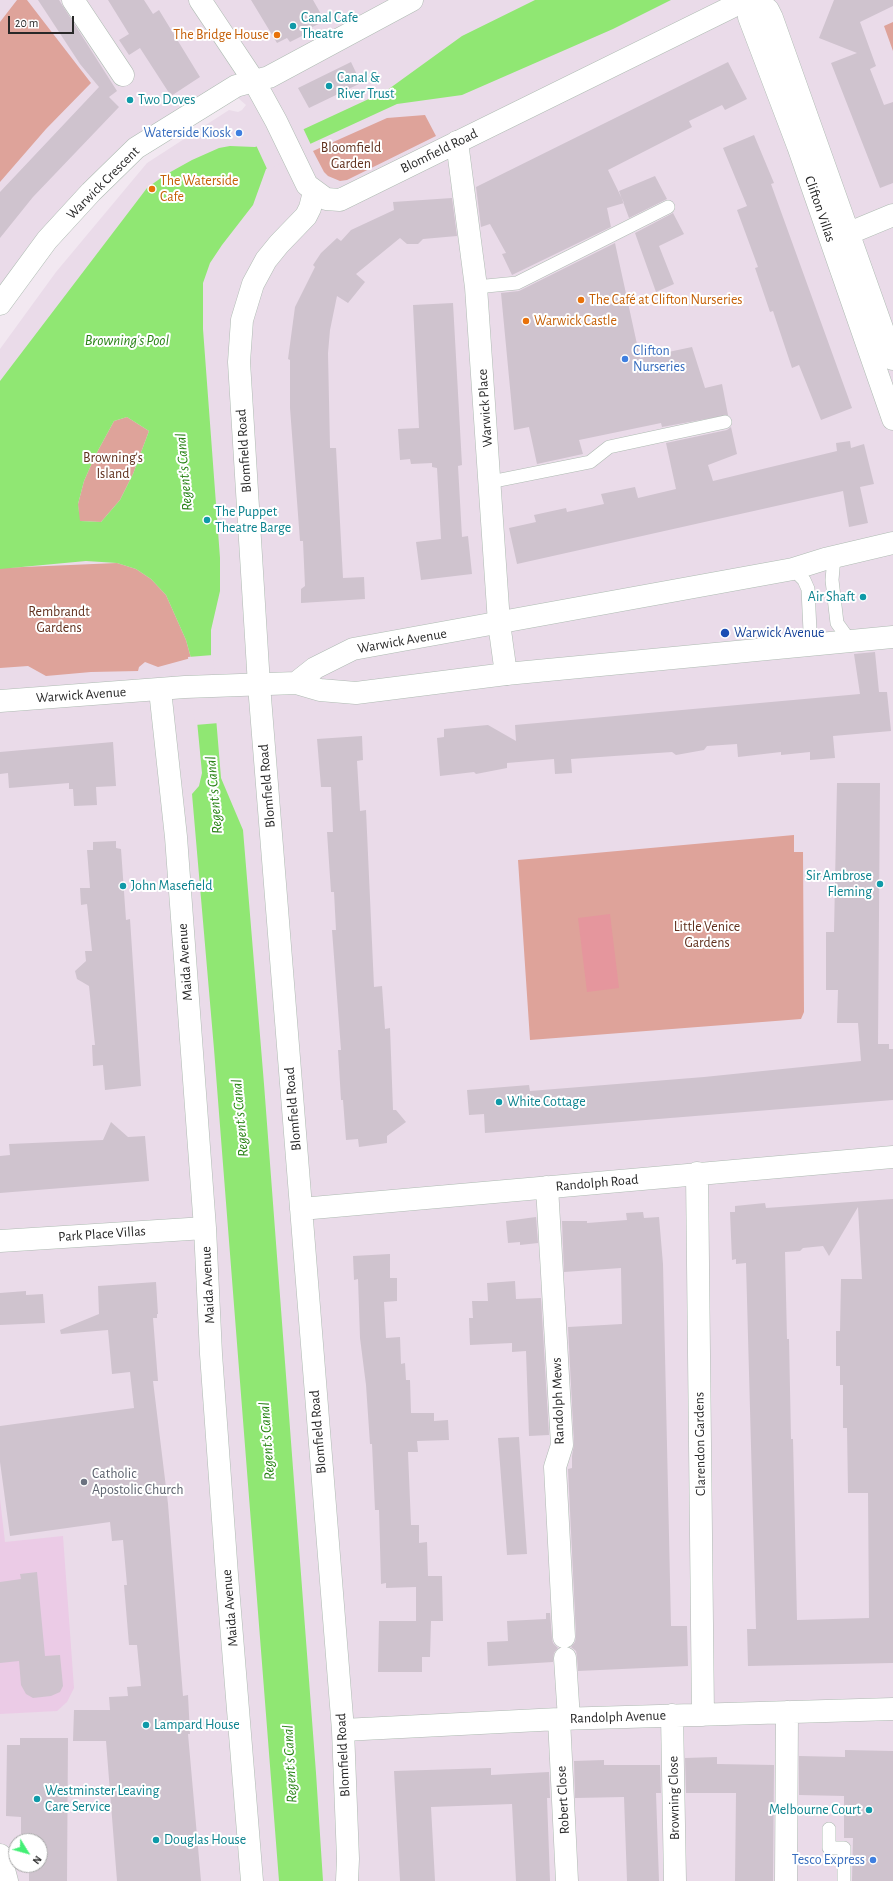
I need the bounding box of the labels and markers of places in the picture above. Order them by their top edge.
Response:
place label: Canal Cafe Theatre [301,10,358,42]
marker: Canal Cafe Theatre [288,21,298,31]
place label: The Bridge House [173,27,269,43]
marker: The Bridge House [272,30,282,40]
place label: Canal & River Trust [337,70,394,102]
marker: Canal & River Trust [324,81,334,91]
place label: Two Doves [138,92,195,108]
marker: Two Doves [125,95,135,105]
place label: Waterside Kiosk [143,125,231,141]
marker: Waterside Kiosk [234,128,244,138]
place label: The Waterside Cafe [160,173,238,206]
marker: The Waterside Cafe [147,184,157,194]
place label: The Café at Clifton Nurseries [589,292,743,308]
marker: The Café at Clifton Nurseries [576,295,586,305]
place label: Warwick Castle [534,313,617,329]
marker: Warwick Castle [521,316,531,326]
place label: Clifton Nurseries [633,343,685,376]
marker: Clifton Nurseries [620,354,630,364]
place label: The Puppet Theatre Barge [215,504,291,536]
marker: The Puppet Theatre Barge [202,515,212,525]
place label: Air Shaft [808,589,855,605]
marker: Air Shaft [858,592,868,602]
place label: Warwick Avenue [734,625,824,641]
marker: Warwick Avenue [719,627,731,639]
place label: Sir Ambrose Fleming [806,868,872,900]
place label: John Masefield [131,878,213,894]
marker: Sir Ambrose Fleming [875,879,885,889]
marker: John Masefield [118,881,128,891]
place label: White Cottage [507,1094,586,1110]
marker: White Cottage [494,1097,504,1107]
place label: Catholic Apostolic Church [92,1466,183,1498]
marker: Catholic Apostolic Church [79,1477,89,1487]
place label: Lampard House [154,1717,240,1733]
marker: Lampard House [141,1720,151,1730]
place label: Westminster Leaving Care Service [45,1783,159,1816]
marker: Westminster Leaving Care Service [32,1794,42,1804]
place label: Melbourne Court [769,1802,861,1818]
marker: Melbourne Court [864,1805,874,1815]
place label: Douglas House [164,1832,246,1848]
marker: Douglas House [151,1835,161,1845]
place label: Tesco Express [792,1852,865,1868]
marker: Tesco Express [868,1855,878,1865]

